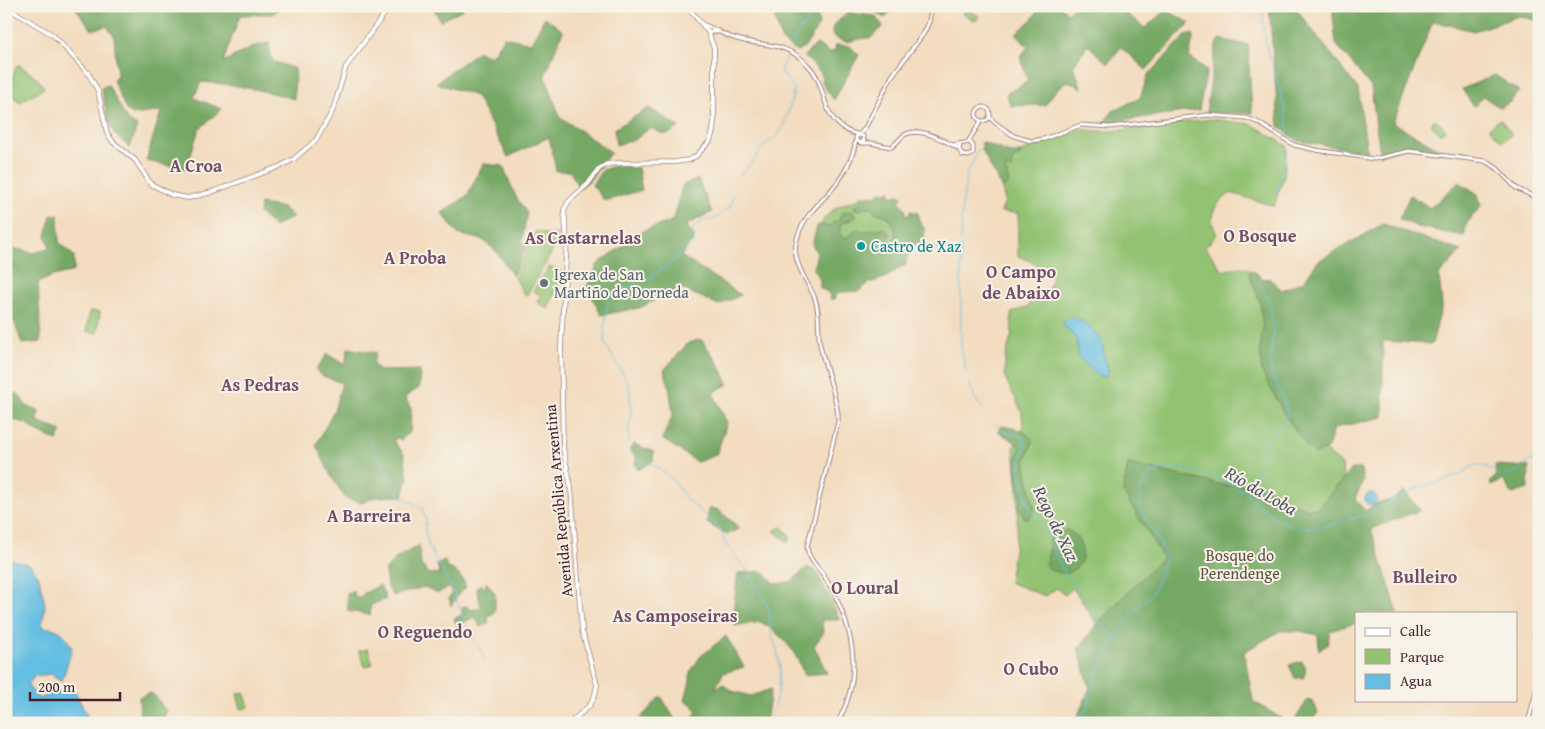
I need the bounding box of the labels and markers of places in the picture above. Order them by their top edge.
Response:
place label: Castro de Xaz [871,234,961,258]
marker: Castro de Xaz [855,240,867,252]
place label: Igrexa de San Martiño de Dorneda [554,262,689,304]
marker: Igrexa de San Martiño de Dorneda [538,277,550,289]

